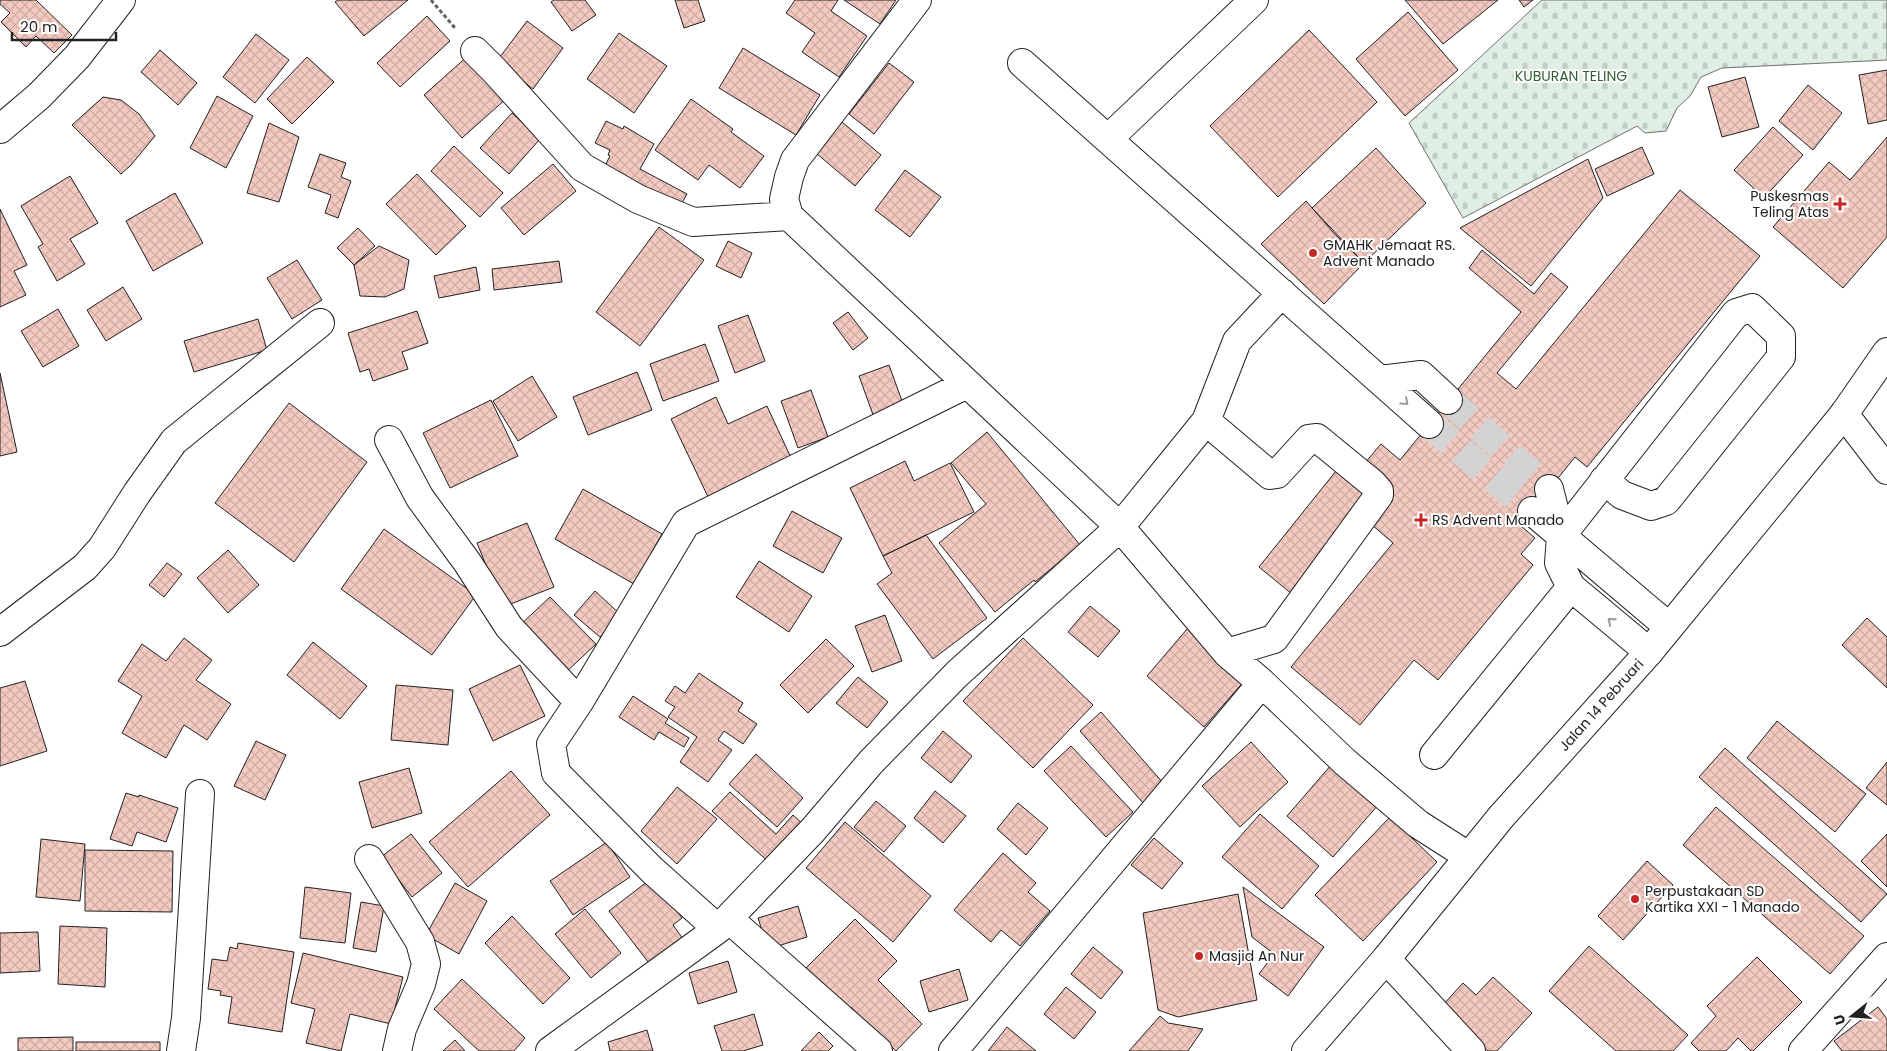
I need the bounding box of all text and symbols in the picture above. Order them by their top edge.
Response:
scale bar [12,10,116,42]
text: 20 m [20,16,58,37]
park label: KUBURAN TELING [1515,66,1627,86]
place label: Puskesmas Teling Atas [1750,186,1829,222]
marker: Puskesmas Teling Atas [1833,197,1847,211]
place label: GMAHK Jemaat RS. Advent Manado [1323,235,1455,271]
marker: GMAHK Jemaat RS. Advent Manado [1307,247,1319,259]
one-way arrow [1399,396,1408,405]
place label: RS Advent Manado [1432,510,1564,530]
marker: RS Advent Manado [1414,513,1428,527]
one-way arrow [1608,618,1617,626]
street label: Jalan 14 Pebruari [1554,654,1648,756]
place label: Perpustakaan SD Kartika XXI - 1 Manado [1645,881,1800,917]
marker: Perpustakaan SD Kartika XXI - 1 Manado [1629,893,1641,905]
place label: Masjid An Nur [1209,946,1304,966]
marker: Masjid An Nur [1193,950,1205,962]
north arrow [1827,991,1877,1041]
text: U [1829,1012,1851,1027]

